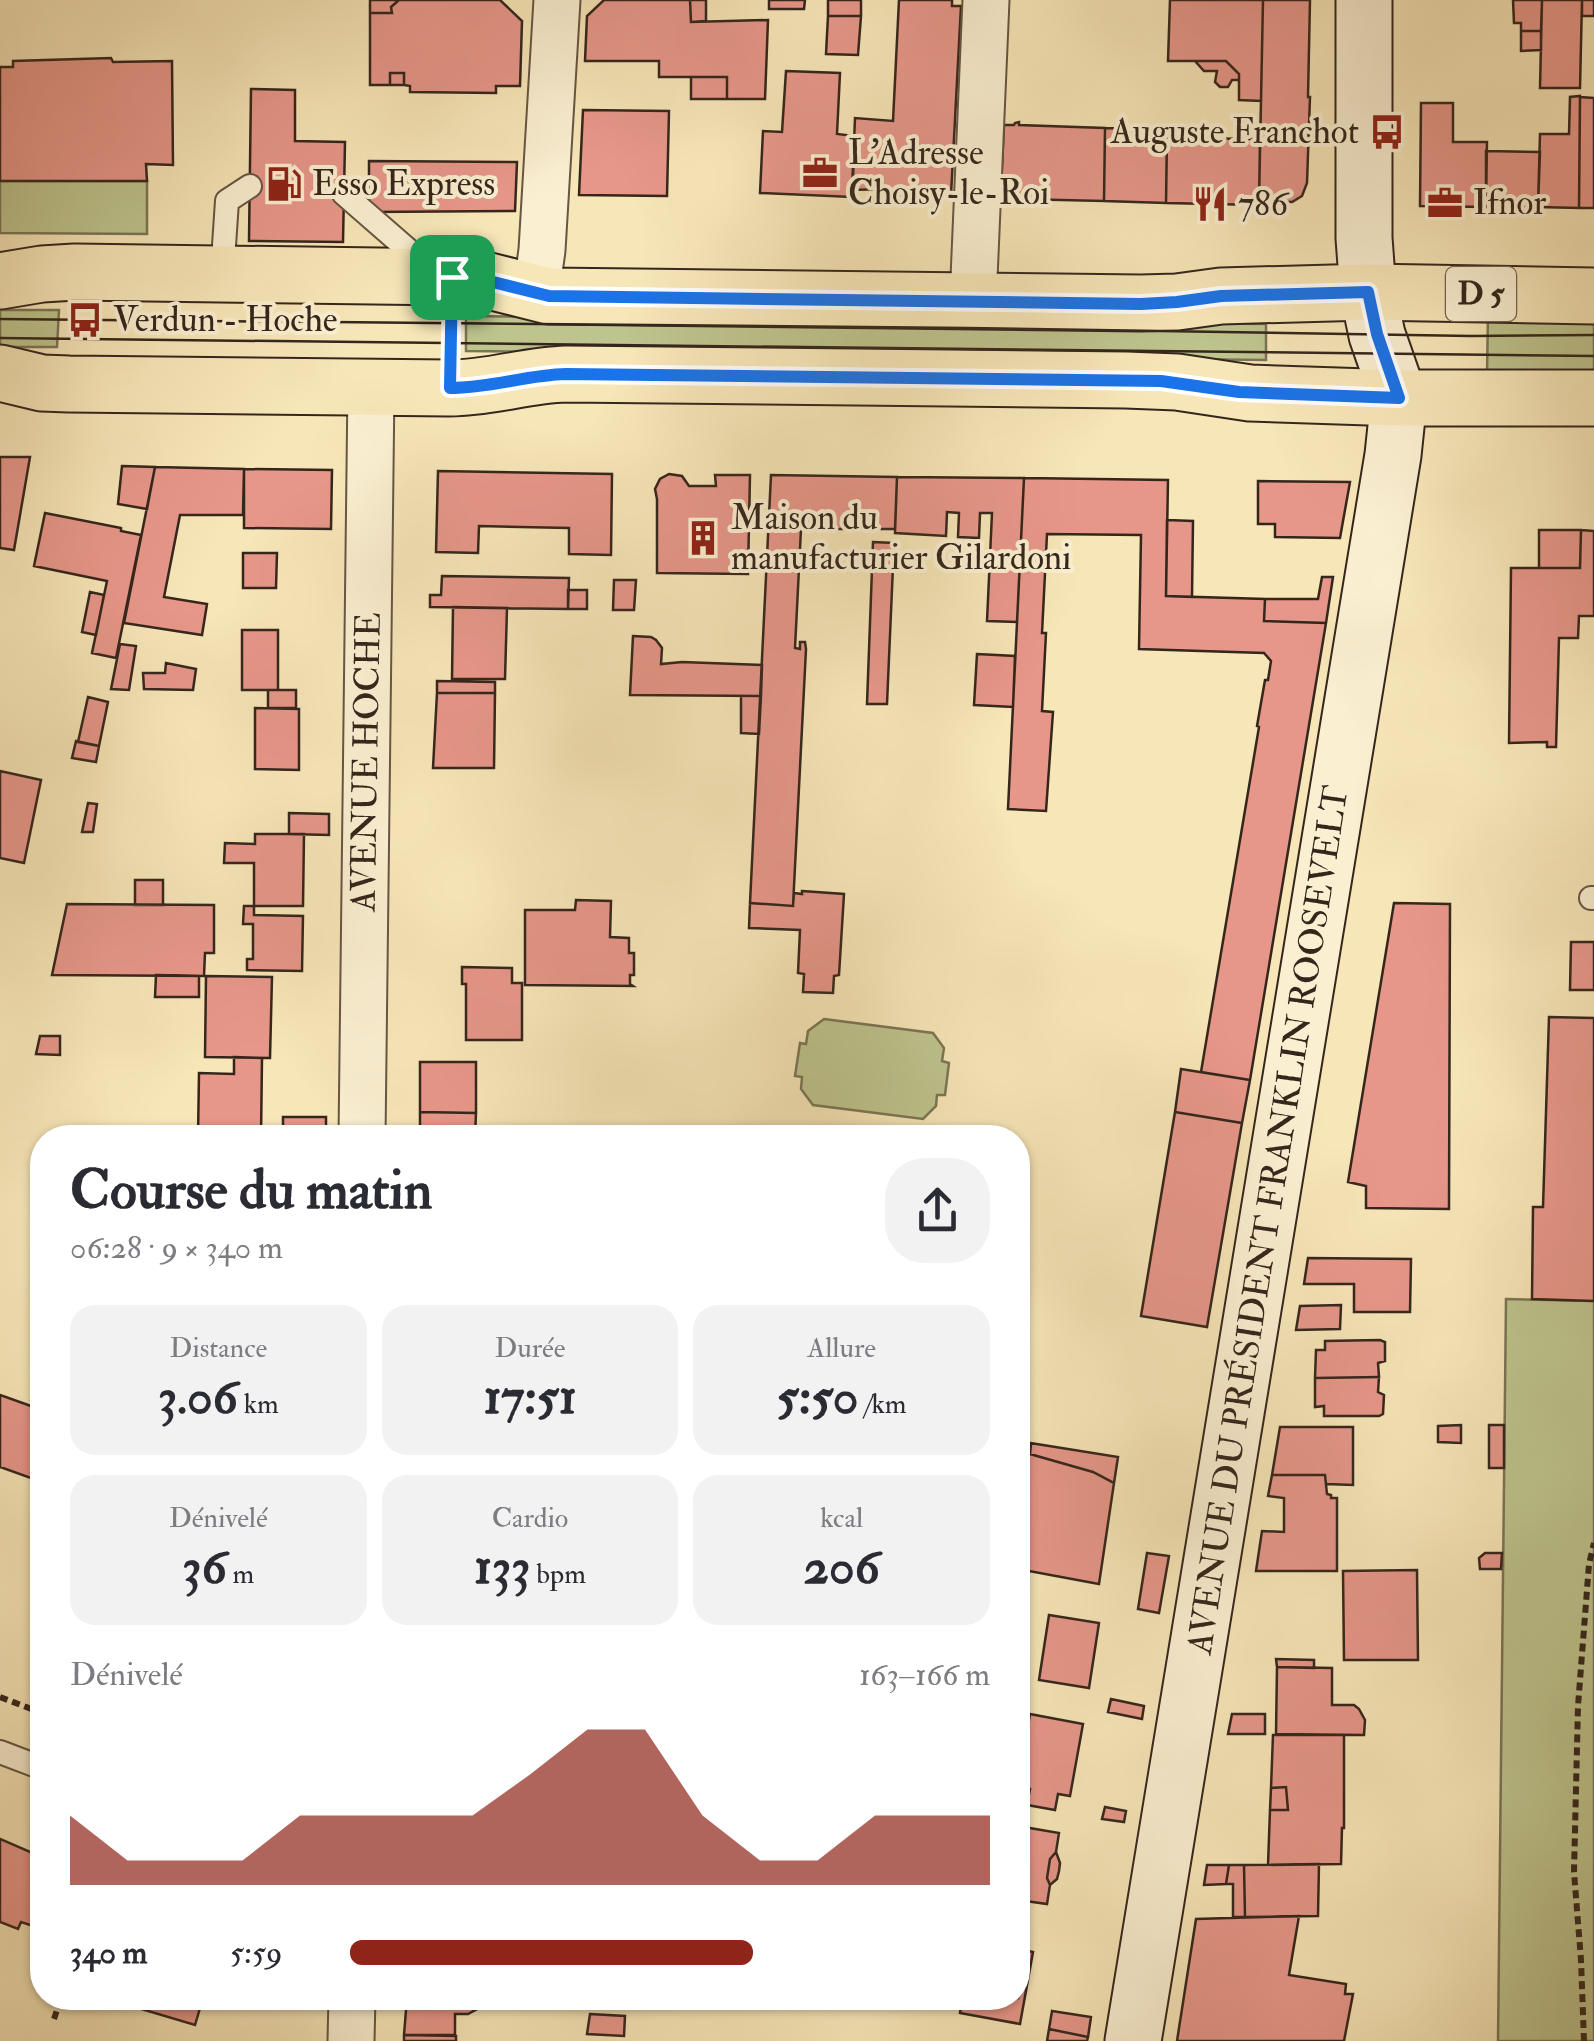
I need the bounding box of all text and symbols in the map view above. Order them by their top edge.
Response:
place label: Auguste Franchot [1110,110,1359,154]
bus stop icon: Auguste Franchot [1368,113,1406,151]
place label: L'Adresse Choisy-le-Roi [848,131,1049,215]
office icon: L'Adresse Choisy-le-Roi [801,154,839,192]
place label: Esso Express [312,162,495,206]
fuel station icon: Esso Express [265,165,303,203]
place label: Ifnor [1473,181,1546,225]
place label: 786 [1238,182,1290,226]
office icon: Ifnor [1426,184,1464,222]
restaurant icon: 786 [1191,185,1229,223]
pin [410,235,495,320]
icon: arrive [425,250,480,305]
road number: D 5 [1446,267,1516,321]
place label: Verdun - Hoche [113,298,337,342]
bus stop icon: Verdun - Hoche [66,301,104,339]
place label: Maison du manufacturier Gilardoni [731,496,1071,580]
building icon: Maison du manufacturier Gilardoni [684,519,722,557]
street label: AVENUE HOCHE [341,612,391,913]
street label: AVENUE DU PRÉSIDENT FRANKLIN ROOSEVELT [1176,782,1358,1658]
text: Course du matin [70,1156,432,1225]
button: share [885,1158,990,1263]
text: 06:28 · 9 × 340 m [70,1228,283,1268]
text: Distance [169,1331,267,1366]
text: Durée [494,1331,566,1366]
text: Allure [807,1331,876,1366]
text: 3.06 [158,1366,238,1429]
text: 17:51 [483,1366,576,1429]
text: 5:50 [777,1366,858,1429]
text: km [238,1387,279,1422]
text: /km [858,1387,907,1422]
text: Dénivelé [169,1501,268,1536]
text: Cardio [492,1501,568,1536]
text: kcal [820,1501,863,1536]
text: 36 [182,1536,227,1599]
text: 133 [474,1536,530,1599]
text: 206 [804,1536,880,1599]
text: m [227,1557,254,1592]
text: bpm [530,1557,586,1592]
text: Dénivelé [70,1655,183,1695]
text: 163–166 m [859,1655,990,1695]
text: 340 m [70,1933,147,1973]
text: 5:59 [230,1933,282,1973]

